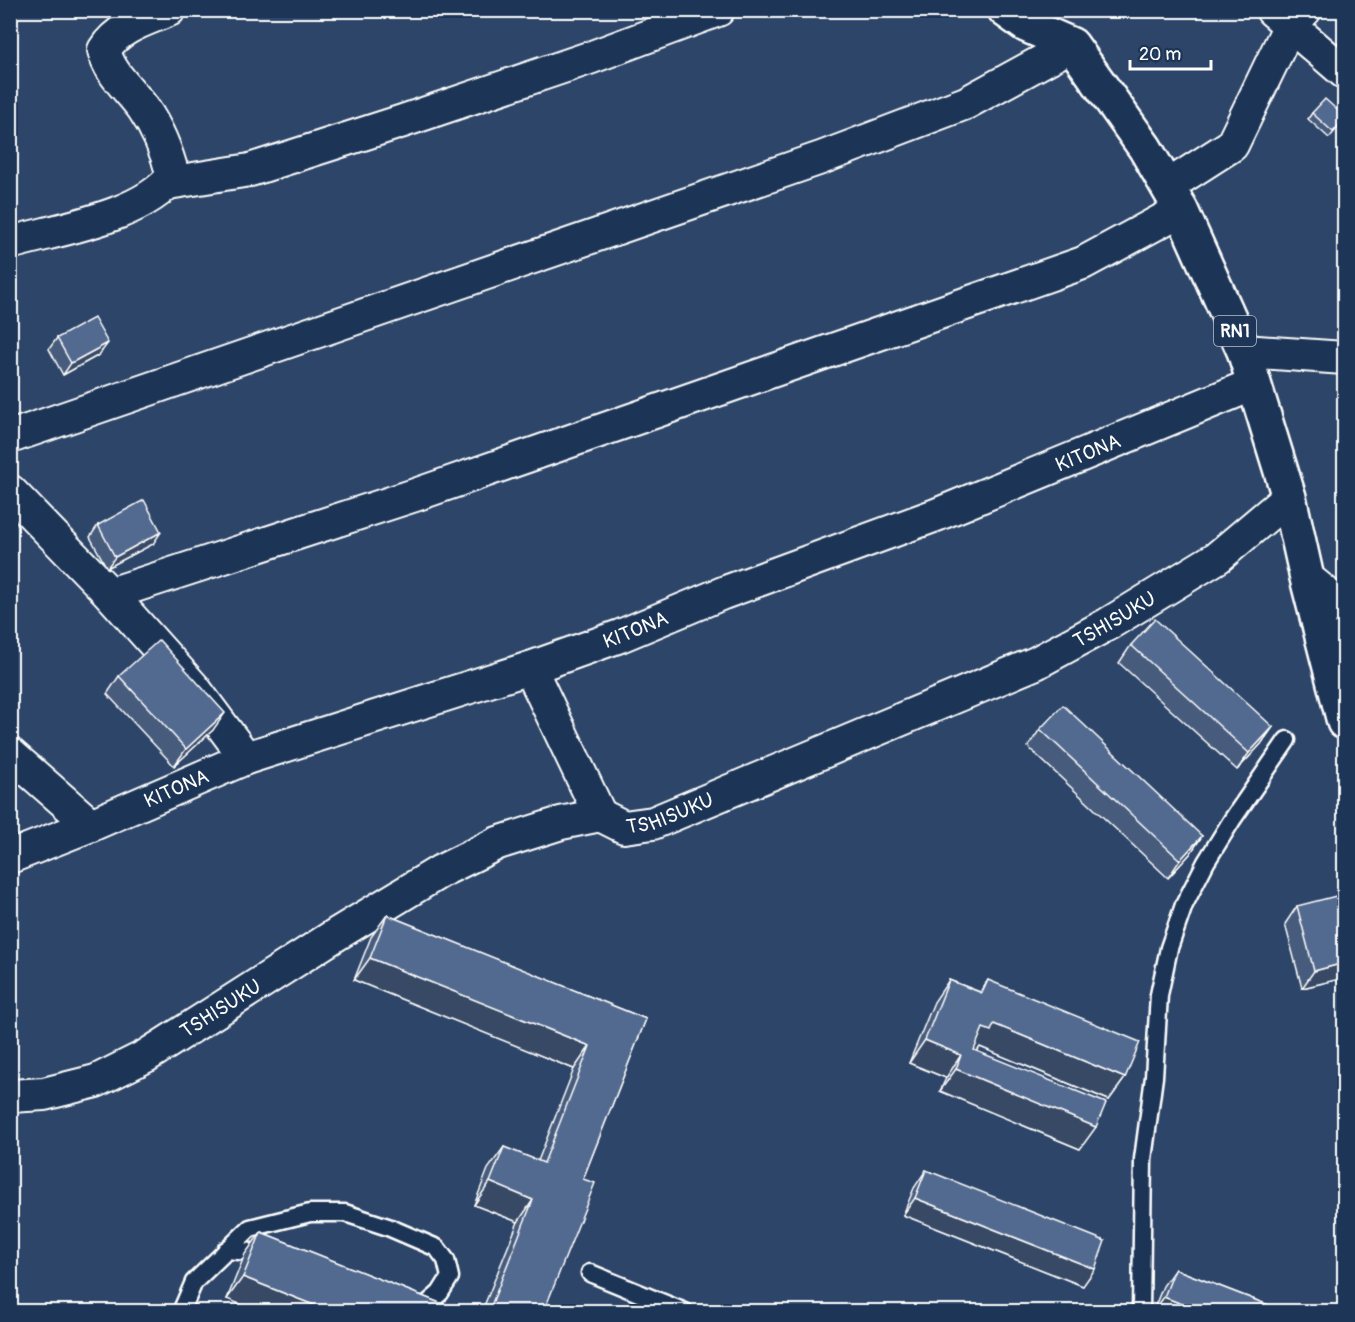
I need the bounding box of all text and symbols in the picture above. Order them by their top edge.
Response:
scale bar [1130,33,1211,71]
text: 20 m [1139,43,1181,66]
road number: RN1 [1214,316,1256,346]
street label: KITONA [1052,428,1124,477]
street label: TSHISUKU [1069,586,1160,654]
street label: KITONA [600,605,672,654]
street label: KITONA [140,764,213,814]
street label: TSHISUKU [625,787,717,840]
street label: TSHISUKU [176,974,266,1044]

